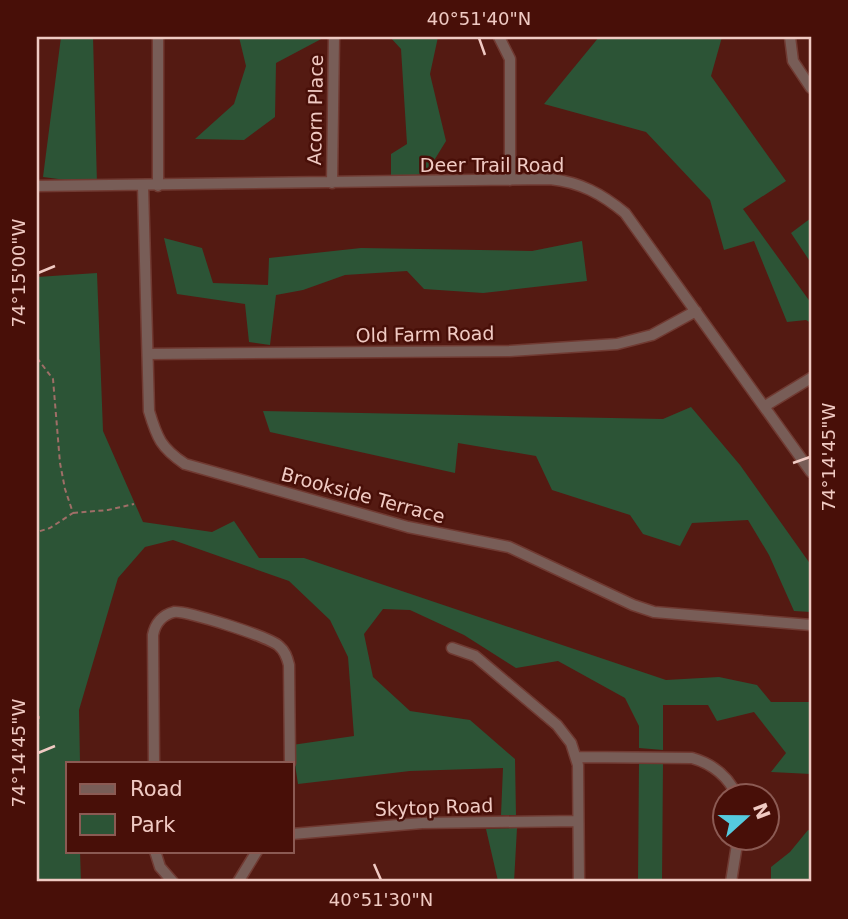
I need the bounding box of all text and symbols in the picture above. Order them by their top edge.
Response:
text: 40°51'40"N [427,8,531,29]
street label: Acorn Place [303,54,327,166]
street label: Deer Trail Road [420,154,564,176]
text: 74°15'00"W [8,218,29,327]
street label: Old Farm Road [355,322,495,346]
text: 74°14'45"W [818,402,839,511]
street label: Brookside Terrace [279,463,447,527]
text: 74°14'45"W [8,698,29,807]
legend [66,762,294,852]
text: Road [130,777,183,801]
north arrow [712,782,782,852]
street label: Skytop Road [374,794,494,820]
text: N [749,800,775,822]
text: Park [130,813,176,837]
text: 40°51'30"N [329,889,433,910]

